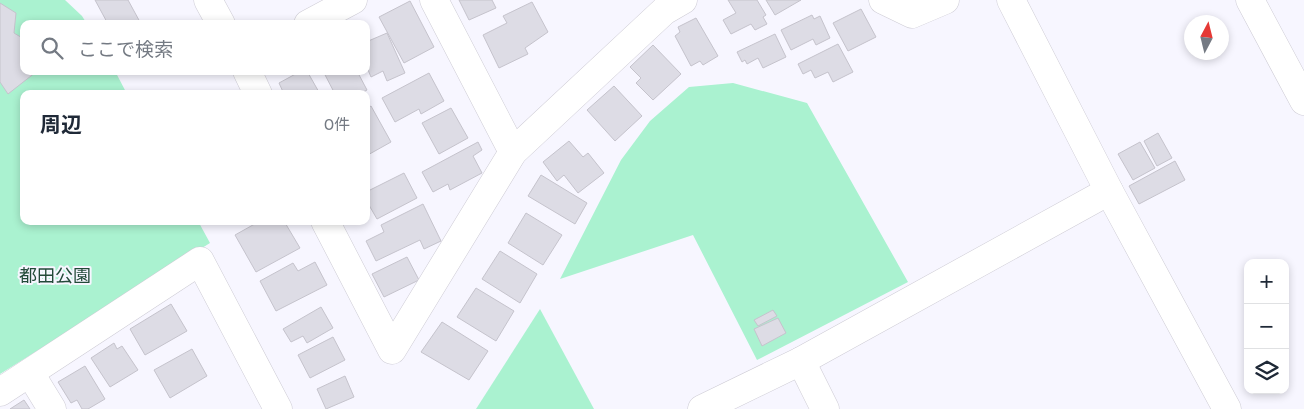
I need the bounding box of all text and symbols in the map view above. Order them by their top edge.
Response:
north arrow [1184,15,1229,60]
search box [20,20,370,75]
icon: search [38,34,66,62]
text: ここで検索 [78,39,173,61]
text: 周辺 [40,113,82,138]
text: 0件 [324,115,350,135]
map controls [1244,259,1289,394]
button: + [1244,259,1289,304]
park label: 都田公園 [19,265,91,287]
button: − [1244,304,1289,349]
button: layers [1244,349,1289,394]

